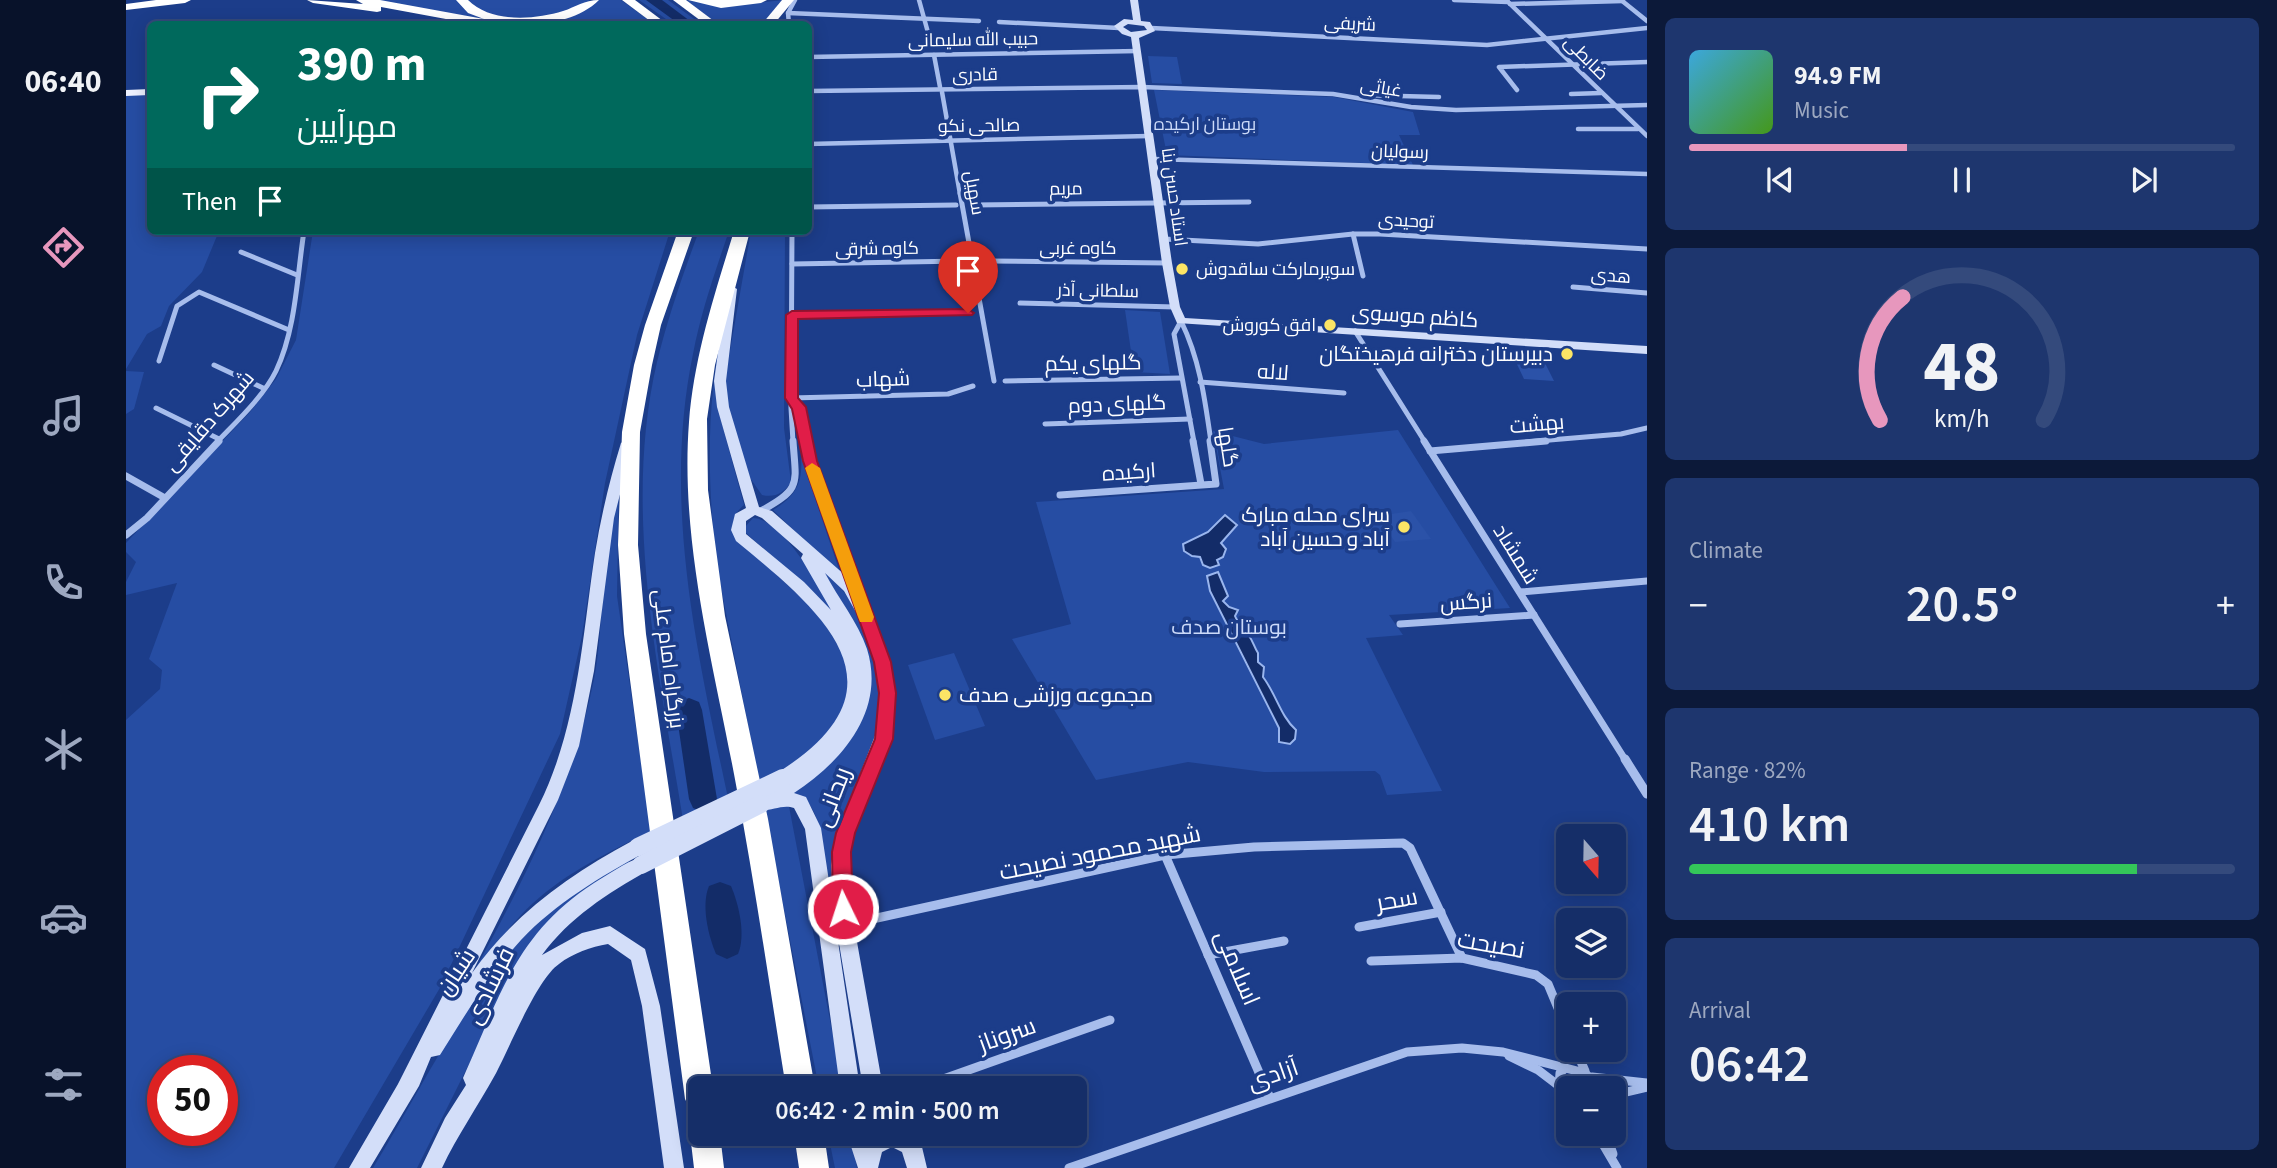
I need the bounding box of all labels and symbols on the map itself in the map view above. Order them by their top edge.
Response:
street label: شریفی [1323,10,1377,38]
street label: حبیب الله سلیمانی [908,26,1038,54]
street label: ضابطی [1558,30,1614,86]
street label: قادری [952,62,998,88]
street label: غیاثی [1358,72,1404,104]
park label: بوستان ارکیده [1154,112,1256,137]
street label: صالحی نکو [938,113,1020,139]
street label: رسولیان [1371,139,1429,165]
street label: استاد حسن بنا [1155,146,1193,248]
street label: سهیل [958,169,990,217]
street label: مریم [1049,176,1083,202]
street label: توحیدی [1377,207,1435,235]
street label: کاوه شرقی [835,236,919,262]
street label: کاوه غربی [1039,236,1117,261]
pin [938,241,998,313]
place label: سوپرمارکت ساقدوش [1196,257,1355,282]
marker: سوپرمارکت ساقدوش [1174,261,1190,277]
street label: هدی [1590,262,1632,290]
street label: سلطانی آذر [1056,278,1139,304]
street label: کاظم موسوی [1351,297,1479,335]
place label: افق کوروش [1223,313,1316,338]
marker: افق کوروش [1322,317,1338,333]
place label: دبیرستان دخترانه فرهیختگان [1319,339,1553,369]
marker: دبیرستان دخترانه فرهیختگان [1559,346,1575,362]
street label: گلهای یکم [1044,347,1142,379]
street label: لاله [1256,356,1290,388]
street label: شهاب [855,363,911,395]
street label: شهرک دقایقی [157,364,261,478]
street label: گلهای دوم [1067,387,1167,421]
street label: بهشت [1508,407,1566,441]
street label: گلها [1210,425,1246,469]
street label: ارکیده [1101,455,1157,489]
place label: سرای محله مبارک آباد و حسین آباد [1241,500,1390,554]
street label: شمشاد [1486,518,1546,590]
marker: سرای محله مبارک آباد و حسین آباد [1396,519,1412,535]
street label: نرگس [1439,585,1493,619]
street label: بزرگراه امام علی [646,588,692,730]
park label: بوستان صدف [1171,612,1287,642]
place label: مجموعه ورزشی صدف [959,680,1153,710]
marker: مجموعه ورزشی صدف [937,687,953,703]
street label: ریحانی [806,762,860,832]
street label: شهید محمود نصیحت [996,816,1204,890]
north arrow [1556,824,1626,894]
position arrow [806,872,880,946]
street label: سحر [1372,879,1420,921]
street label: نصیحت [1454,922,1528,968]
street label: اسلامی [1205,925,1269,1011]
street label: شیان [428,942,484,1002]
street label: فرشادی [456,942,524,1030]
street label: سروناز [971,1008,1041,1062]
street label: آزادی [1243,1050,1304,1100]
speed limit sign: 50 [147,1055,238,1146]

